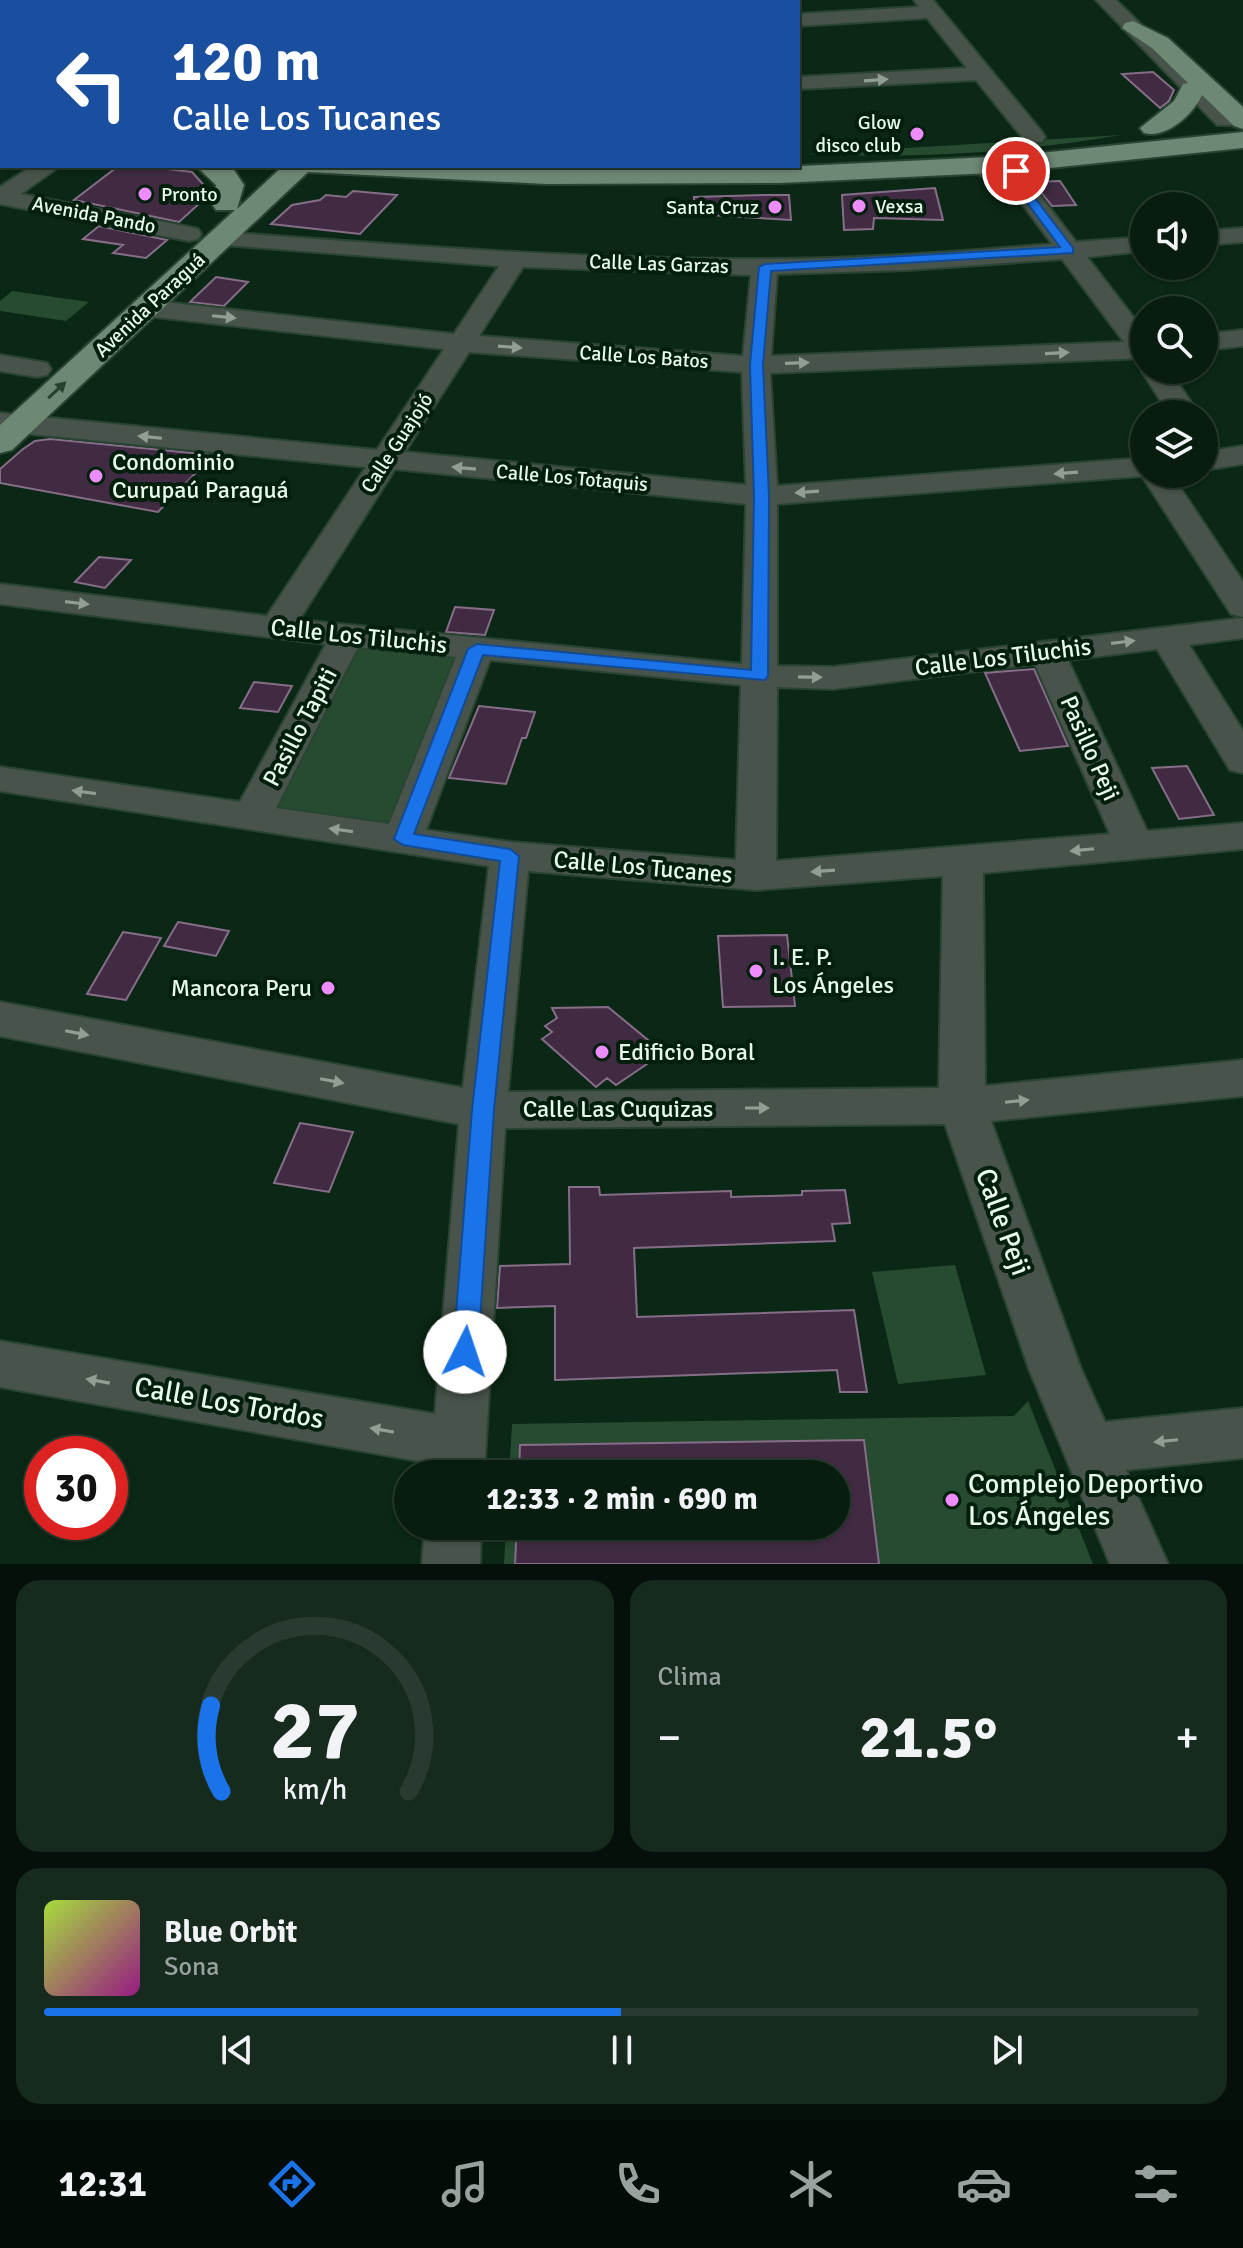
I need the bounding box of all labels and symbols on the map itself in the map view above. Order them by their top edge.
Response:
one-way arrow [864,73,889,86]
place label: Glow disco club [816,110,902,158]
marker: Glow disco club [908,125,926,143]
pin [982,137,1050,205]
place label: Pronto [161,182,218,207]
marker: Pronto [136,185,154,203]
street label: Avenida Pando [30,191,158,239]
place label: Vexsa [875,194,924,219]
place label: Santa Cruz [666,195,759,220]
marker: Vexsa [850,197,868,215]
marker: Santa Cruz [766,198,784,216]
street label: Avenida Paraguá [89,247,211,363]
street label: Calle Las Garzas [589,249,729,279]
one-way arrow [212,310,237,323]
street label: Calle Los Batos [579,340,710,374]
one-way arrow [498,341,523,354]
one-way arrow [1045,347,1070,360]
one-way arrow [785,357,810,370]
one-way arrow [48,381,67,399]
street label: Calle Guajojó [356,389,438,497]
one-way arrow [137,430,162,443]
place label: Condominio Curupaú Paraguá [112,447,289,505]
street label: Calle Los Totaquis [495,459,649,497]
one-way arrow [451,461,476,474]
marker: Condominio Curupaú Paraguá [87,467,105,485]
one-way arrow [1053,467,1078,480]
one-way arrow [794,486,819,499]
one-way arrow [65,597,90,610]
street label: Calle Los Tiluchis [269,612,449,660]
street label: Calle Los Tiluchis [913,631,1093,683]
one-way arrow [1111,636,1136,649]
street label: Pasillo Tapiti [256,663,344,791]
one-way arrow [798,671,823,684]
street label: Pasillo Peji [1054,691,1126,805]
one-way arrow [71,785,96,798]
one-way arrow [329,823,354,836]
one-way arrow [1069,843,1094,856]
street label: Calle Los Tucanes [552,844,734,890]
one-way arrow [810,865,835,878]
place label: I. E. P. Los Ángeles [772,942,894,1000]
marker: I. E. P. Los Ángeles [747,962,765,980]
place label: Mancora Peru [171,973,312,1003]
marker: Mancora Peru [319,979,337,997]
one-way arrow [64,1027,89,1040]
place label: Edificio Boral [618,1037,755,1067]
marker: Edificio Boral [593,1043,611,1061]
one-way arrow [320,1076,345,1088]
street label: Calle Las Cuquizas [523,1094,713,1124]
one-way arrow [1005,1094,1030,1107]
one-way arrow [745,1102,770,1114]
street label: Calle Peji [968,1164,1038,1280]
position arrow [423,1310,507,1394]
street label: Calle Los Tordos [132,1370,326,1436]
one-way arrow [85,1374,110,1386]
one-way arrow [369,1423,394,1435]
one-way arrow [1153,1434,1178,1447]
speed limit sign: 30 [24,1436,128,1540]
place label: Complejo Deportivo Los Ángeles [968,1467,1204,1533]
marker: Complejo Deportivo Los Ángeles [943,1491,961,1509]

